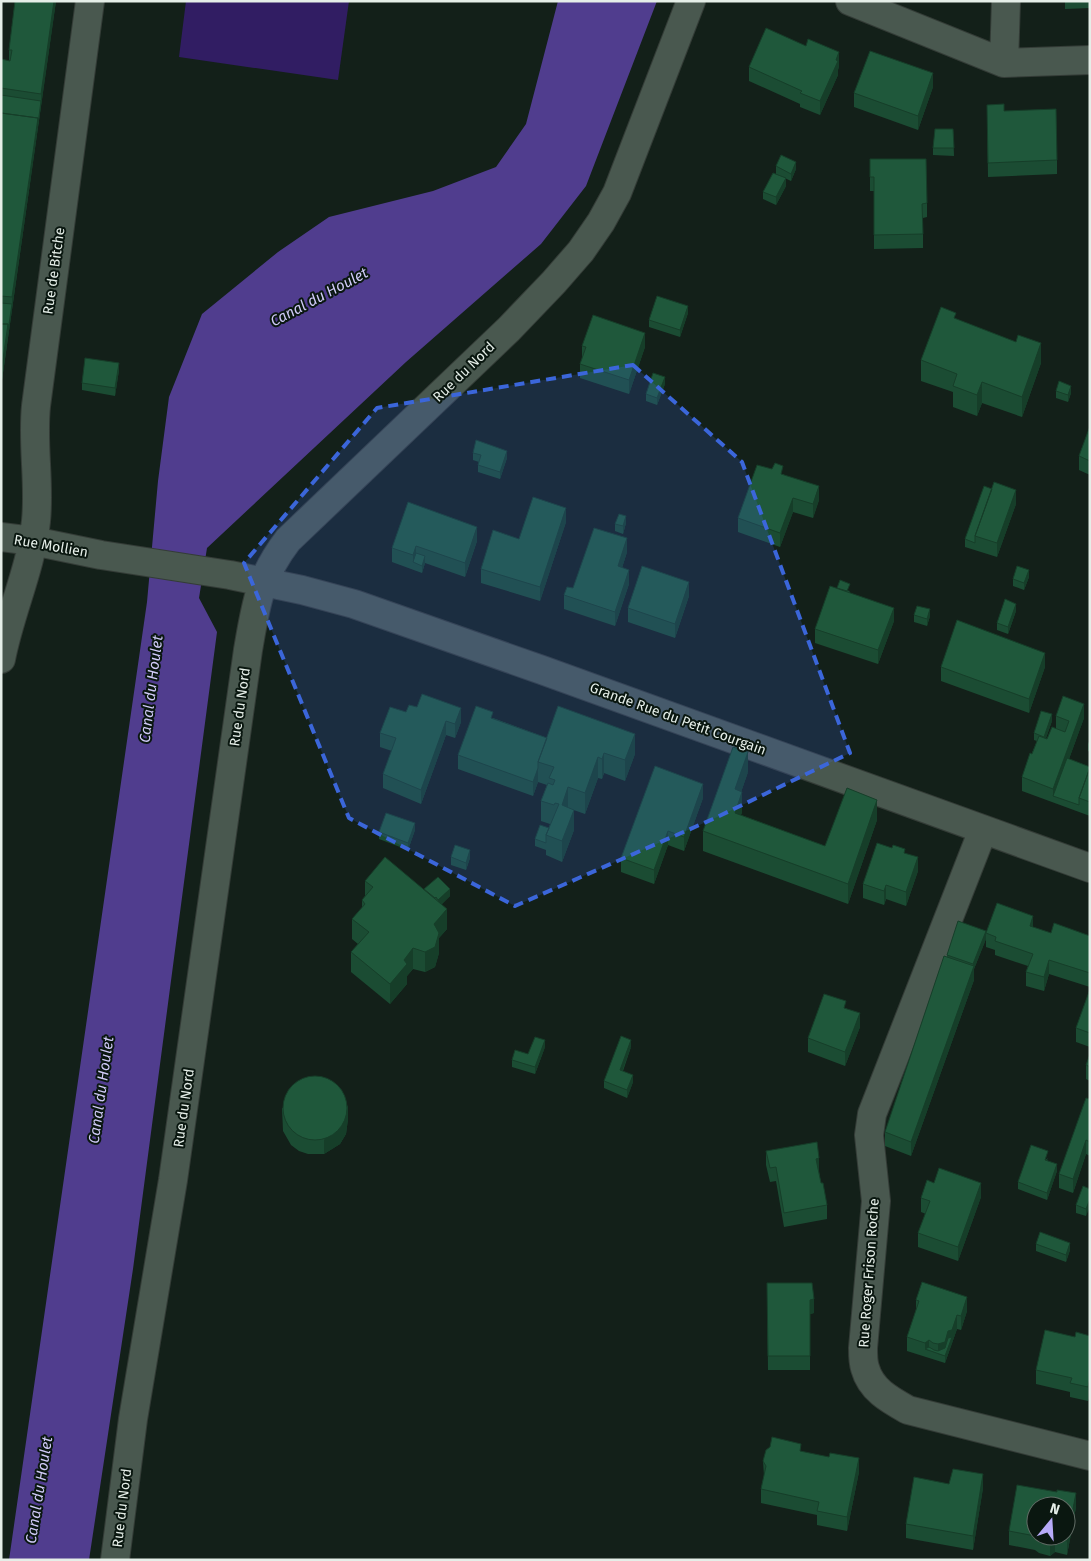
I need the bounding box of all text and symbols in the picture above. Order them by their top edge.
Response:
street label: Rue de Bitche [39,226,69,316]
water label: Canal du Houlet [267,263,372,330]
street label: Rue du Nord [430,338,498,406]
street label: Rue Mollien [13,531,89,561]
water label: Canal du Houlet [135,634,167,744]
street label: Rue du Nord [226,667,254,747]
street label: Grande Rue du Petit Courgain [587,679,769,759]
water label: Canal du Houlet [85,1035,118,1145]
street label: Rue du Nord [170,1068,198,1148]
street label: Rue Roger Frison Roche [855,1198,883,1348]
water label: Canal du Houlet [22,1435,56,1545]
street label: Rue du Nord [109,1468,135,1548]
north arrow [1026,1496,1076,1546]
text: N [1048,1500,1062,1519]

